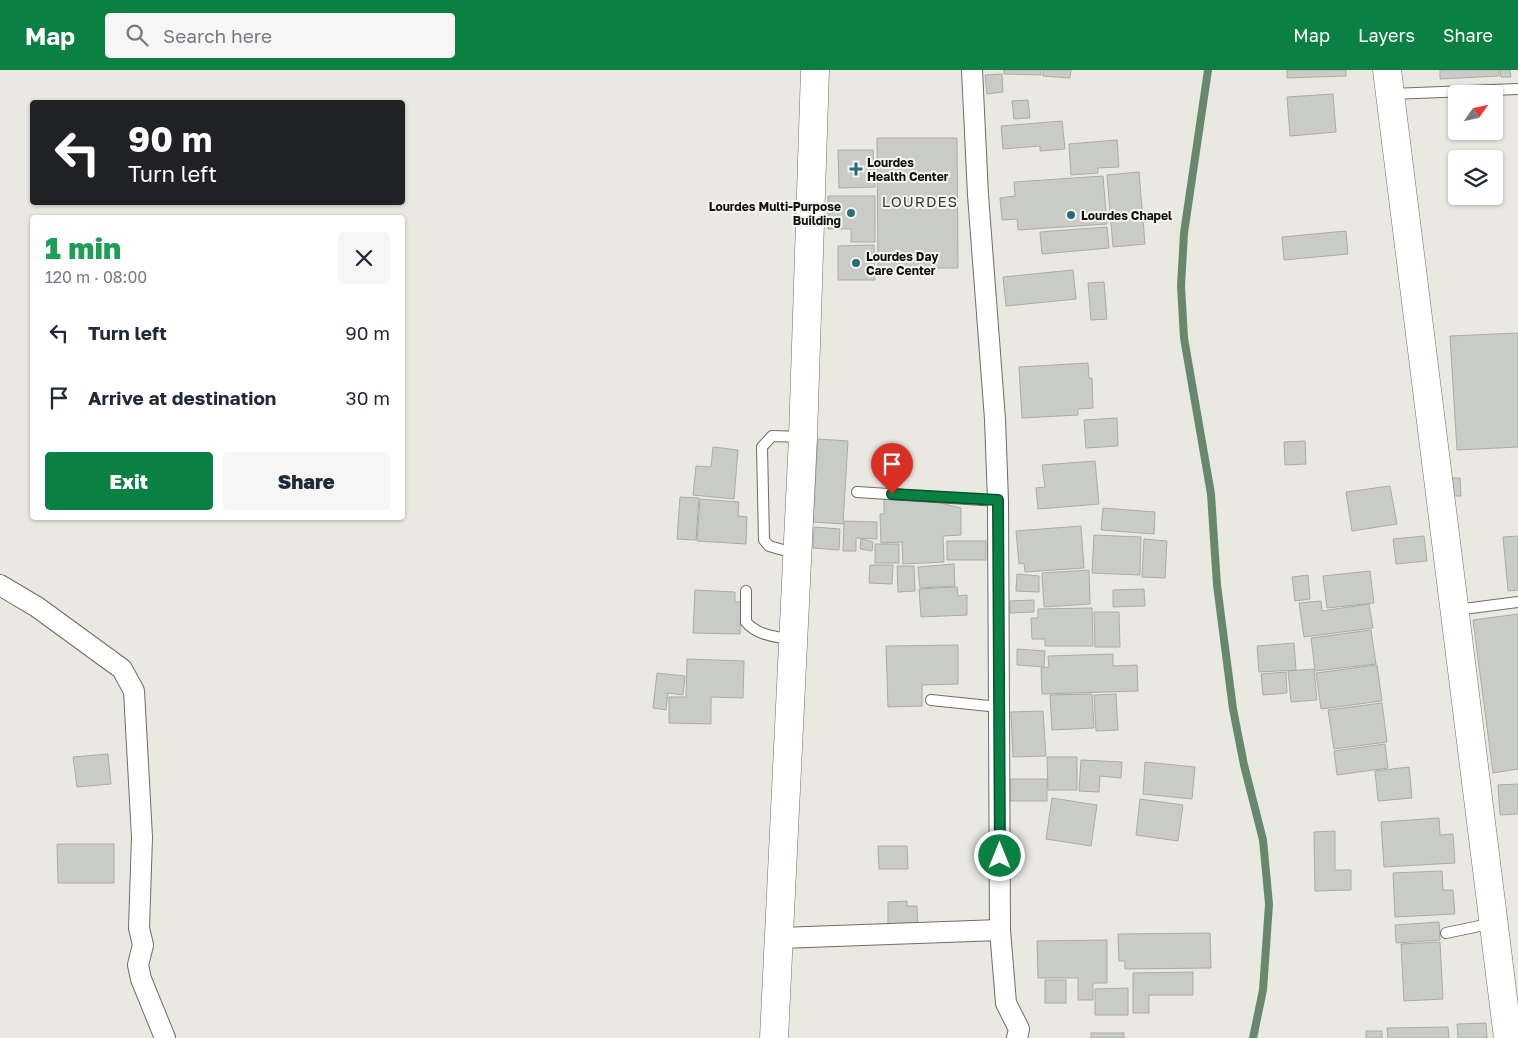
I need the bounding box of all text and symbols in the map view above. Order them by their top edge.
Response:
search box [105,13,455,58]
text: Map [25,21,75,50]
icon: search [123,21,151,49]
text: Search here [163,24,272,47]
text: Map [1293,24,1330,46]
text: Layers [1358,24,1415,46]
text: Share [1443,24,1493,46]
north arrow [1448,85,1502,140]
map controls [1448,85,1503,205]
text: 90 m [128,118,212,160]
icon: left [45,120,110,185]
button: layers [1448,150,1503,205]
place label: Lourdes Health Center [867,155,949,184]
text: Turn left [128,160,217,187]
marker: Lourdes Health Center [849,162,863,176]
district label: LOURDES [882,192,958,210]
place label: Lourdes Multi-Purpose Building [709,199,841,228]
marker: Lourdes Multi-Purpose Building [845,207,857,219]
place label: Lourdes Chapel [1081,208,1172,223]
marker: Lourdes Chapel [1065,209,1077,221]
text: 1 min [45,230,121,266]
button: close [338,232,390,284]
place label: Lourdes Day Care Center [866,249,939,278]
marker: Lourdes Day Care Center [850,257,862,269]
text: 120 m · 08:00 [45,267,147,287]
icon: left [45,319,73,347]
text: Turn left [88,321,167,344]
text: 90 m [345,321,390,344]
icon: arrive [45,384,73,412]
text: Arrive at destination [88,386,276,409]
text: 30 m [346,386,390,409]
pin [871,443,913,494]
icon: arrive [878,450,906,478]
button: Exit [45,452,213,510]
button: Share [223,452,390,510]
position arrow [973,829,1025,881]

